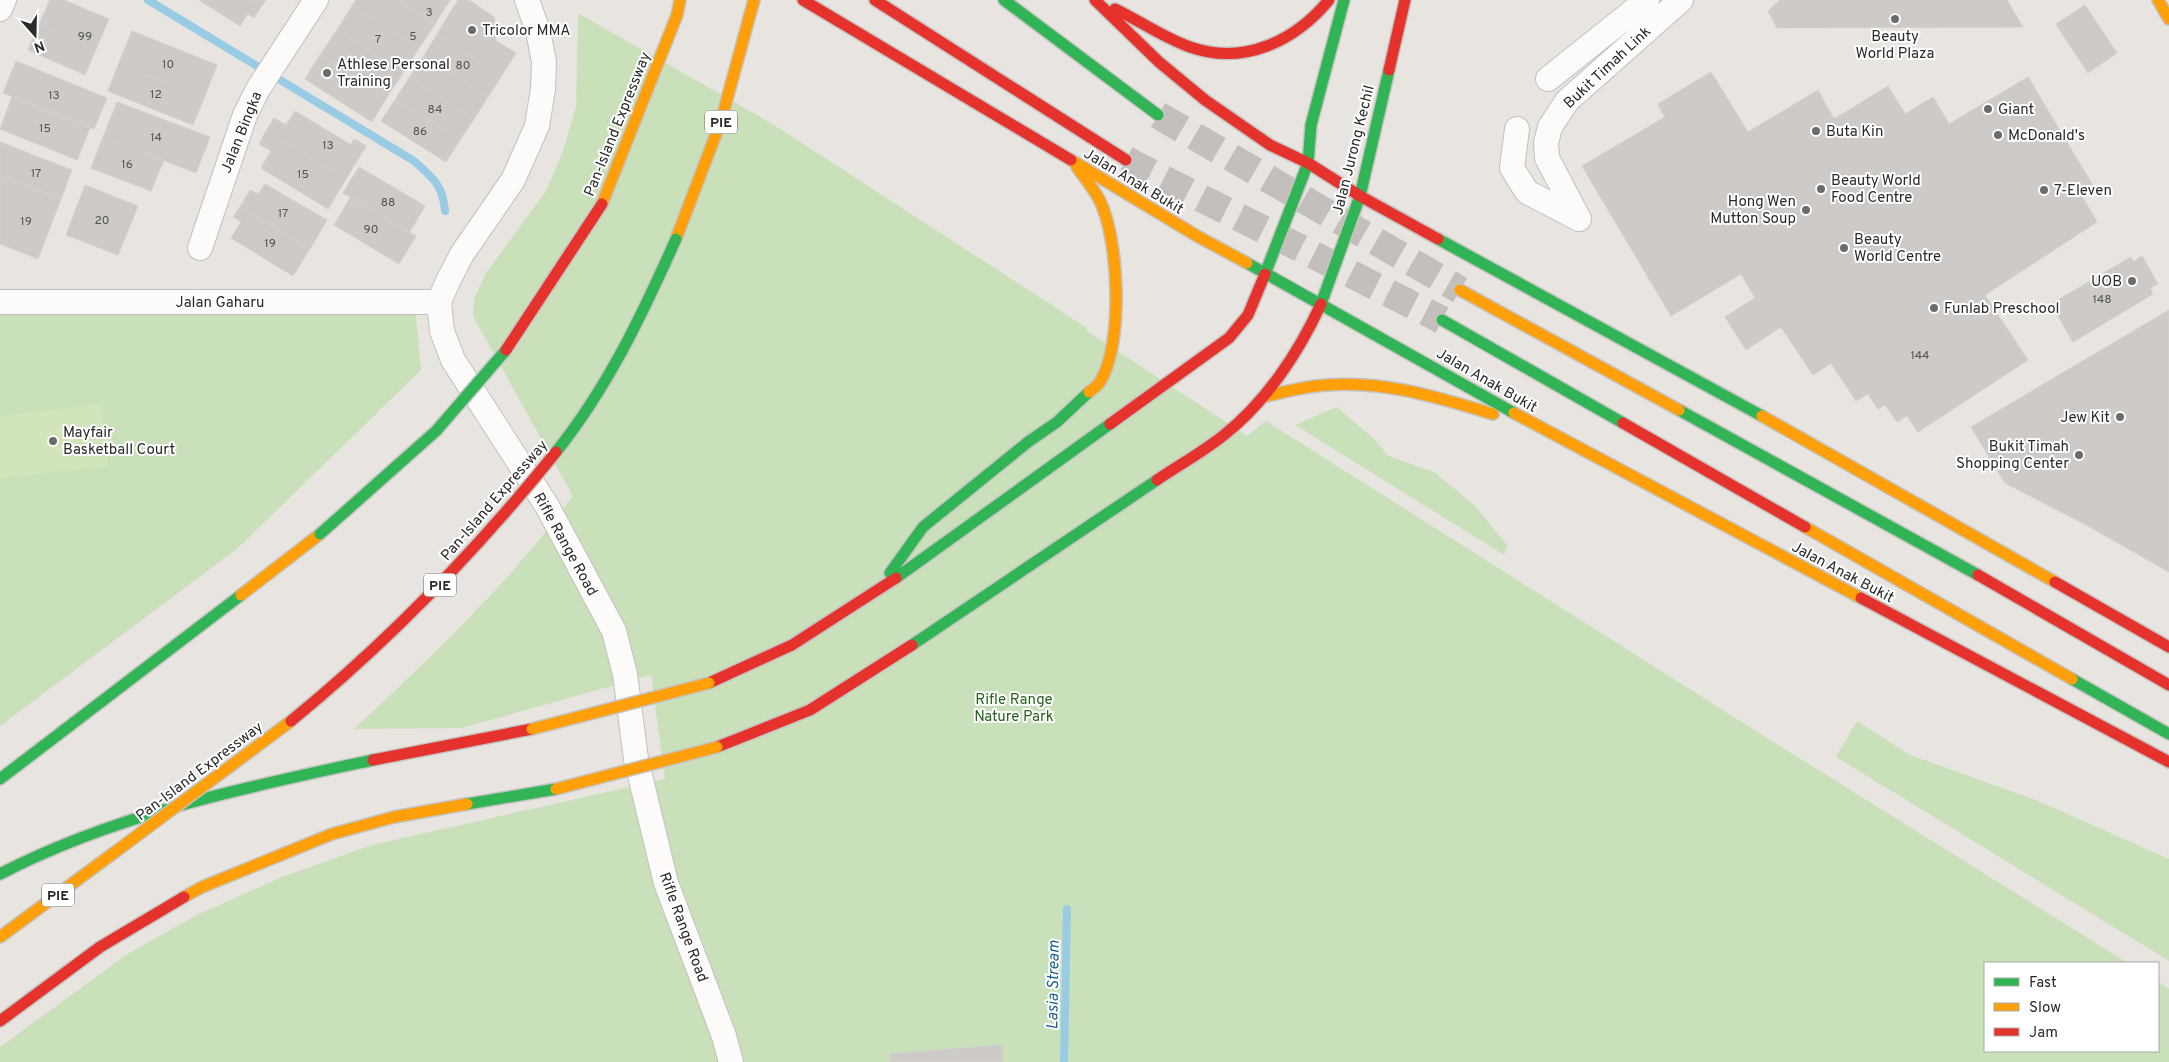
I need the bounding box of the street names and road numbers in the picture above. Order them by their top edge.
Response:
street label: Bukit Timah Link [1560,23,1656,113]
street label: Pan-Island Expressway [581,50,656,200]
street label: Jalan Jurong Kechil [1329,84,1380,217]
street label: Jalan Bingka [217,89,267,176]
road number: PIE [705,110,737,134]
street label: Jalan Anak Bukit [1080,145,1187,220]
street label: Jalan Gaharu [175,294,265,313]
street label: Jalan Anak Bukit [1432,345,1540,418]
street label: Pan-Island Expressway [437,437,553,565]
street label: Rifle Range Road [528,490,601,600]
street label: Jalan Anak Bukit [1788,538,1897,608]
road number: PIE [424,574,456,596]
street label: Pan-Island Expressway [133,718,267,826]
street label: Rifle Range Road [654,870,711,985]
road number: PIE [42,884,74,906]

